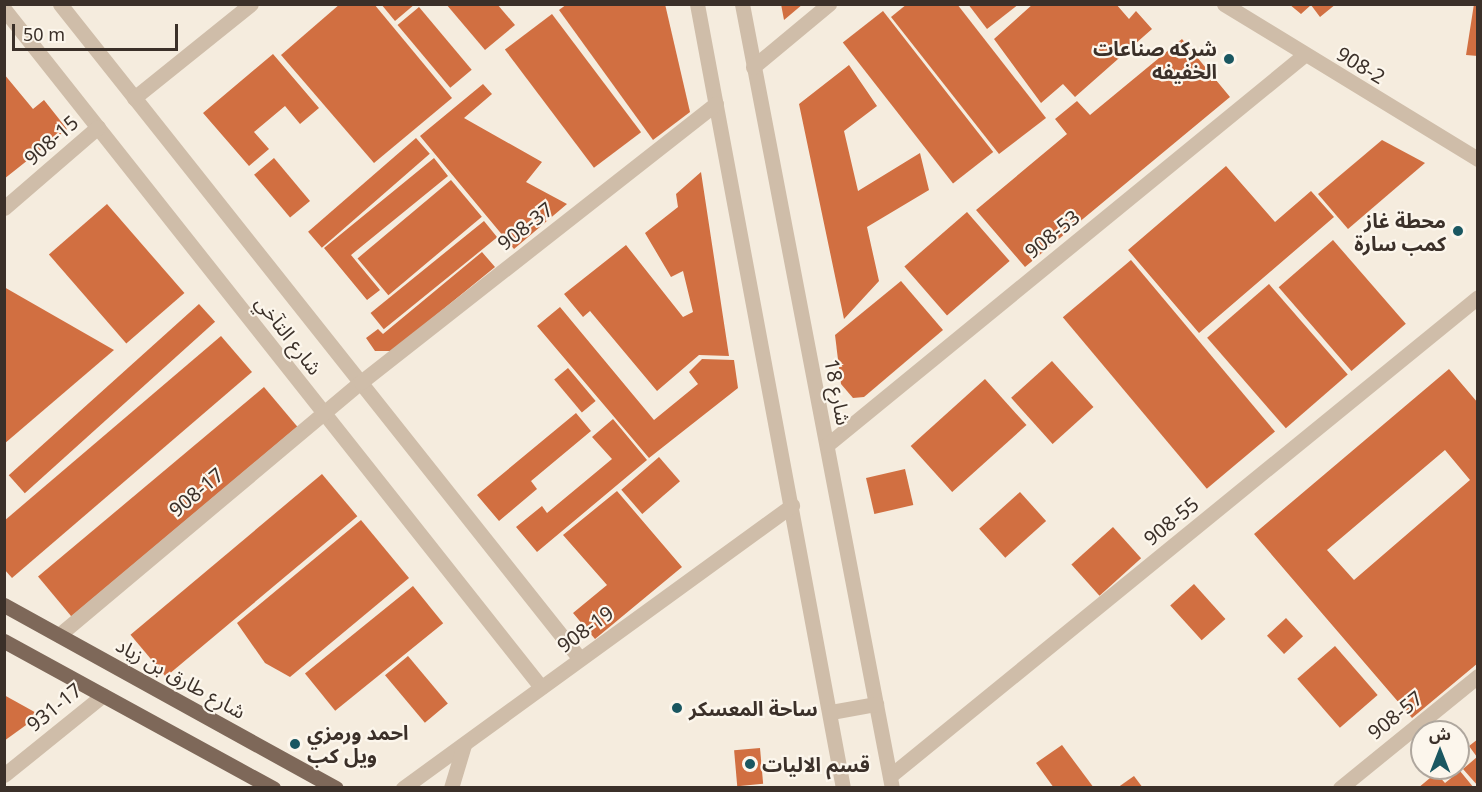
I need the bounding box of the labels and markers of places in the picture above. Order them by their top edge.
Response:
place label: شركه صناعات الخفيفه [1093,36,1217,83]
marker: شركه صناعات الخفيفه [1222,52,1236,66]
place label: محطة غاز كمب سارة [1354,208,1446,255]
marker: محطة غاز كمب سارة [1451,224,1465,238]
place label: ساحة المعسكر [689,696,818,720]
marker: ساحة المعسكر [670,701,684,715]
place label: احمد ورمزي ويل كب [307,720,409,767]
marker: احمد ورمزي ويل كب [288,737,302,751]
place label: قسم الاليات [762,752,870,776]
marker: قسم الاليات [743,757,757,771]

